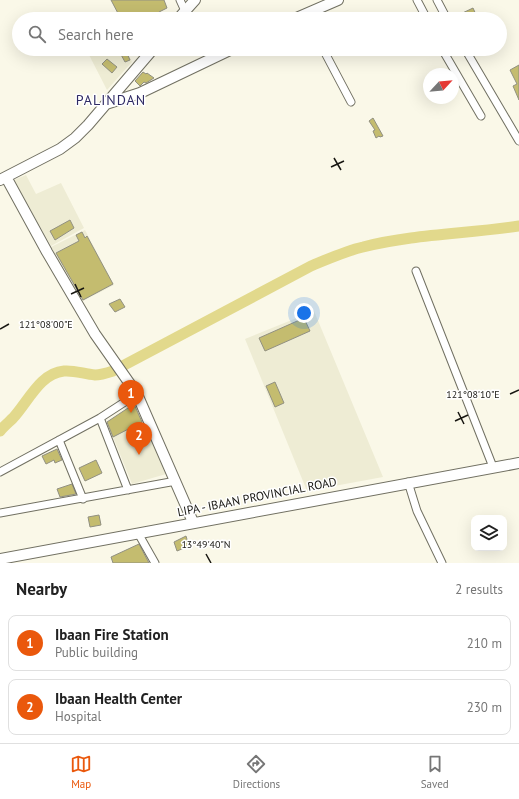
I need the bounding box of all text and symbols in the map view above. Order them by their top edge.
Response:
search box [12,12,507,56]
icon: search [26,23,48,45]
text: Search here [58,25,134,44]
north arrow [423,68,459,104]
district label: PALINDAN [76,91,146,109]
your location [294,303,314,323]
text: 121°08'00"E [19,318,73,331]
pin: 1 [118,380,144,413]
text: 121°08'10"E [446,388,500,401]
pin: 2 [126,422,152,455]
street label: LIPA - IBAAN PROVINCIAL ROAD [176,474,338,519]
map controls [471,515,507,551]
button: layers [471,515,507,551]
text: 13°49'40"N [181,538,231,551]
text: Nearby [16,578,67,600]
text: 2 results [455,581,503,598]
text: Ibaan Fire Station [55,625,169,644]
text: 1 [26,635,34,652]
text: 210 m [467,635,502,652]
text: Public building [55,644,138,661]
text: Ibaan Health Center [55,689,182,708]
text: 2 [26,699,34,716]
text: 230 m [467,699,502,716]
text: Hospital [55,708,101,725]
tab: Map [70,753,92,791]
tab: Directions [233,753,280,791]
tab: Saved [421,753,449,791]

